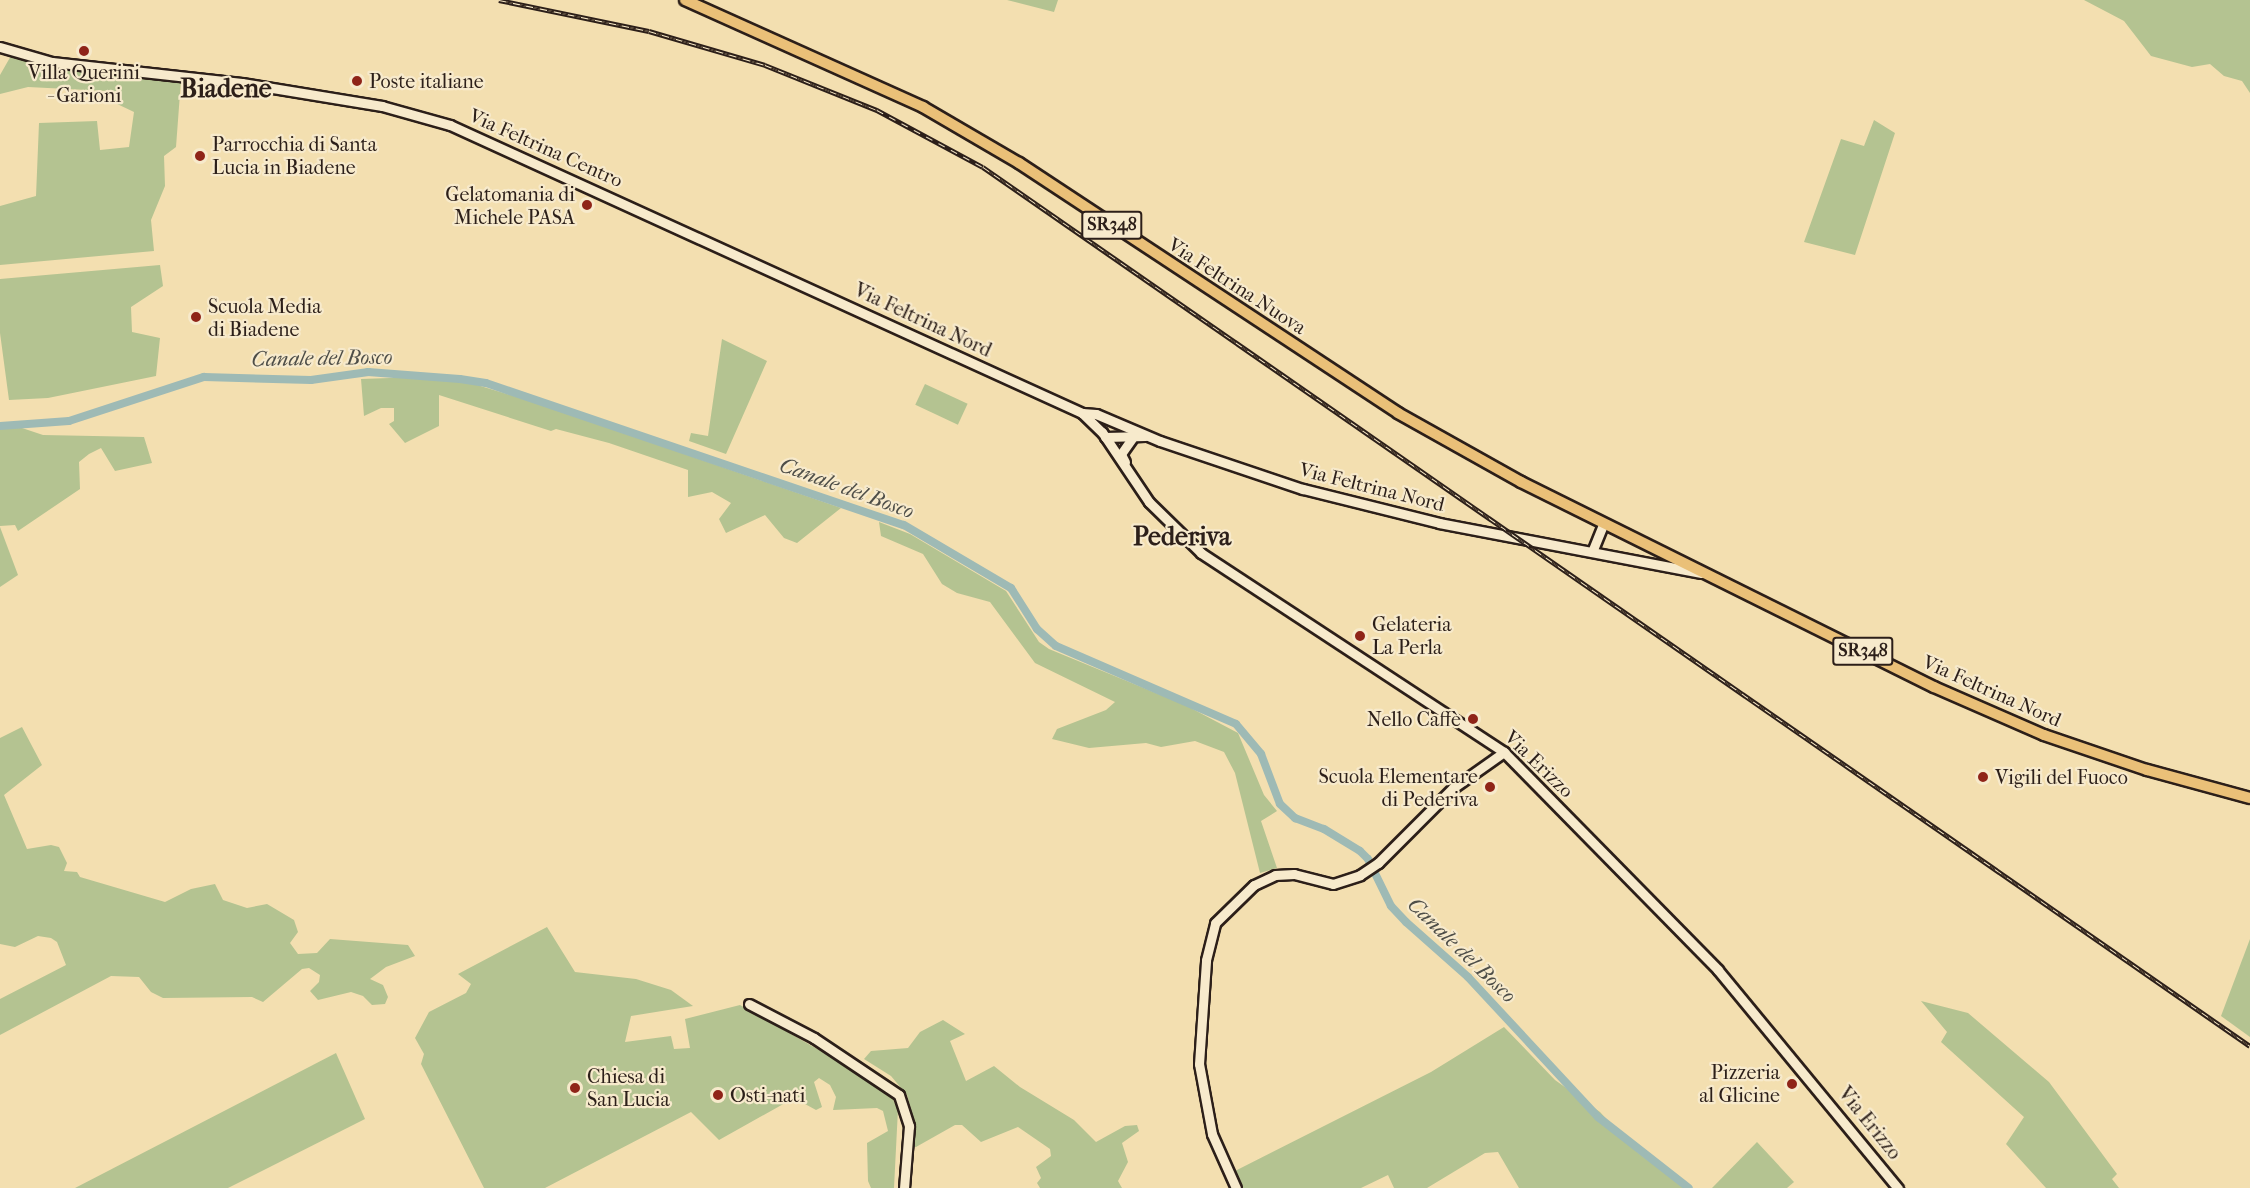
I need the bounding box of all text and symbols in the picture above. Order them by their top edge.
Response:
marker: Villa Querini - Garioni [77,44,91,58]
place label: Villa Querini - Garioni [28,60,140,107]
place label: Poste italiane [369,69,484,93]
district label: Biadene [180,73,272,105]
marker: Poste italiane [350,74,364,88]
street label: Via Feltrina Centro [466,103,626,193]
place label: Parrocchia di Santa Lucia in Biadene [212,132,377,179]
marker: Parrocchia di Santa Lucia in Biadene [193,149,207,163]
place label: Gelatomania di Michele PASA [445,182,575,229]
marker: Gelatomania di Michele PASA [580,198,594,212]
road number: SR348 [1080,210,1144,240]
street label: Via Feltrina Nuova [1163,232,1311,340]
street label: Via Feltrina Nord [850,278,996,362]
place label: Scuola Media di Biadene [208,294,321,341]
marker: Scuola Media di Biadene [189,310,203,324]
water label: Canale del Bosco [251,344,393,372]
water label: Canale del Bosco [776,452,918,524]
street label: Via Feltrina Nord [1297,457,1447,517]
district label: Pederiva [1133,521,1231,553]
place label: Gelateria La Perla [1372,612,1451,659]
marker: Gelateria La Perla [1353,629,1367,643]
road number: SR348 [1832,636,1894,666]
street label: Via Feltrina Nord [1919,650,2065,732]
place label: Nello Caffè [1367,707,1461,731]
marker: Nello Caffè [1466,712,1480,726]
street label: Via Erizzo [1499,725,1579,803]
place label: Scuola Elementare di Pederiva [1319,764,1478,811]
place label: Vigili del Fuoco [1995,765,2128,789]
marker: Vigili del Fuoco [1976,770,1990,784]
marker: Scuola Elementare di Pederiva [1483,780,1497,794]
water label: Canale del Bosco [1403,892,1521,1008]
place label: Pizzeria al Glicine [1699,1060,1780,1107]
place label: Chiesa di San Lucia [587,1064,670,1111]
marker: Pizzeria al Glicine [1785,1077,1799,1091]
marker: Chiesa di San Lucia [568,1081,582,1095]
street label: Via Erizzo [1833,1082,1907,1164]
place label: Osti-nati [730,1083,805,1107]
marker: Osti-nati [711,1088,725,1102]

